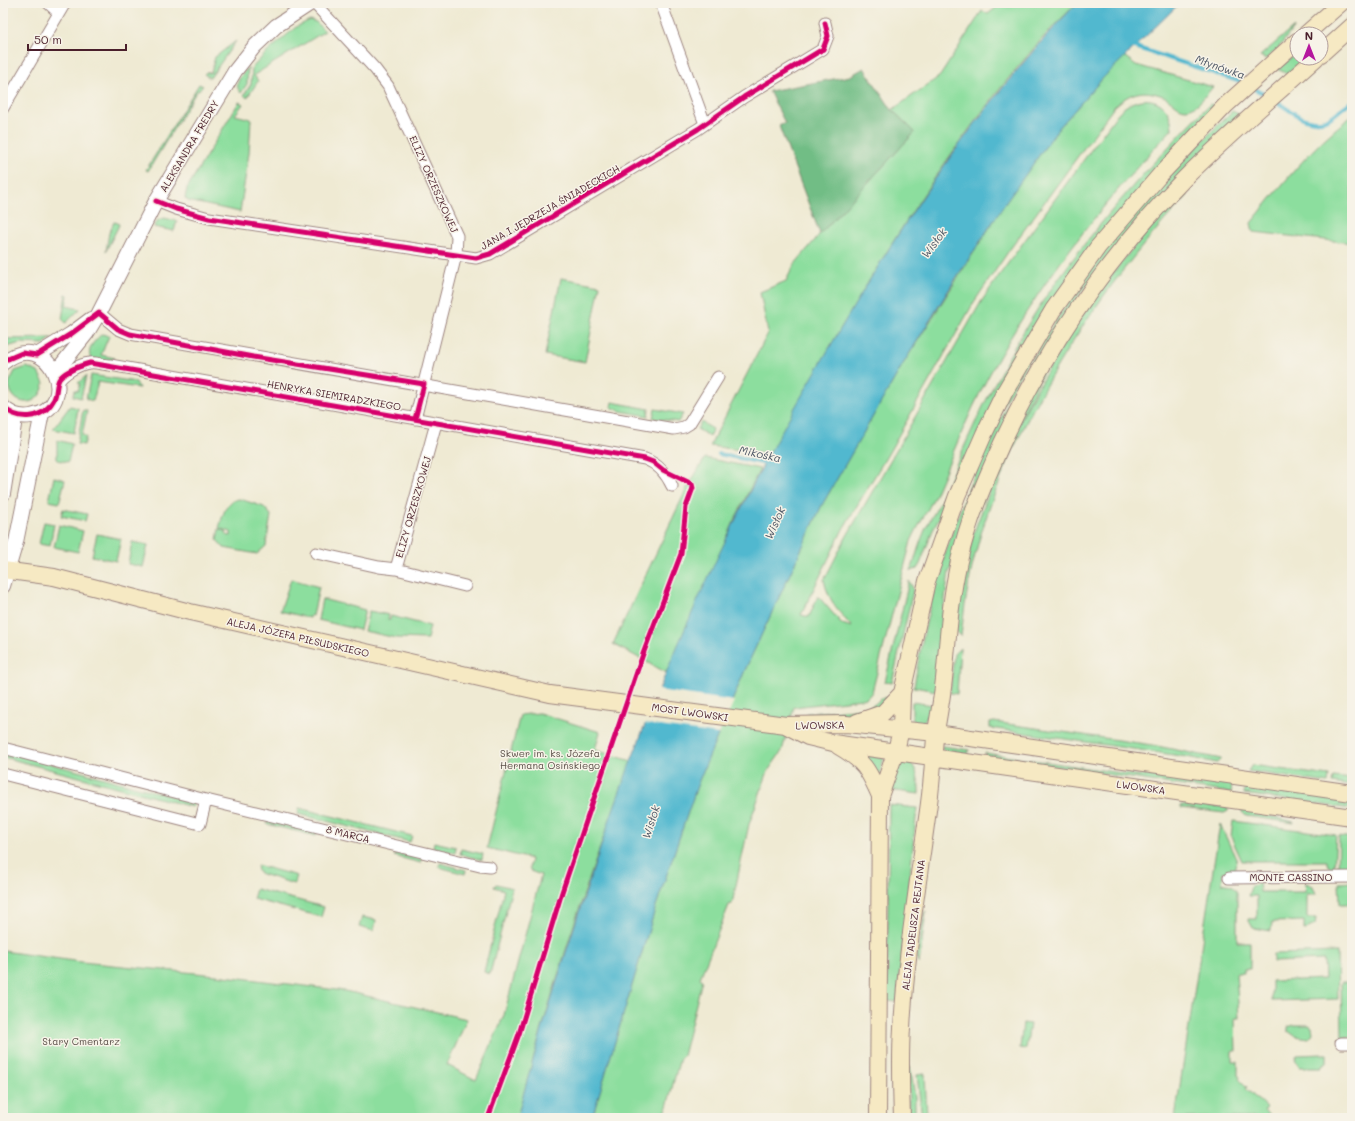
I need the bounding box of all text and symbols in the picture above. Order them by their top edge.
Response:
scale bar [28,26,126,52]
north arrow [1289,26,1329,66]
text: N [1305,28,1313,43]
text: 50 m [34,31,62,47]
water label: Młynówka [1193,51,1247,82]
street label: ALEKSANDRA FREDRY [156,97,222,195]
street label: ELIZY ORZESZKOWEJ [406,133,462,235]
street label: JANA I JĘDRZEJA ŚNIADECKICH [478,161,622,253]
water label: Wisłok [917,224,950,261]
street label: HENRYKA SIEMIRADZKIEGO [266,376,402,414]
water label: Mikośka [738,442,783,465]
street label: ELIZY ORZESZKOWEJ [392,454,434,559]
water label: Wisłok [761,504,789,541]
street label: ALEJA JÓZEFA PIŁSUDSKIEGO [225,614,371,660]
street label: MOST LWOWSKI [651,700,730,724]
street label: LWOWSKA [795,718,845,732]
park label: Skwer im. ks. Józefa Hermana Osińskiego [500,746,600,772]
street label: LWOWSKA [1116,777,1166,797]
water label: Wisłok [638,803,663,840]
street label: 8 MARCA [325,822,371,846]
street label: ALEJA TADEUSZA REJTANA [898,858,928,991]
street label: MONTE CASSINO [1250,870,1332,884]
park label: Stary Cmentarz [42,1034,120,1048]

